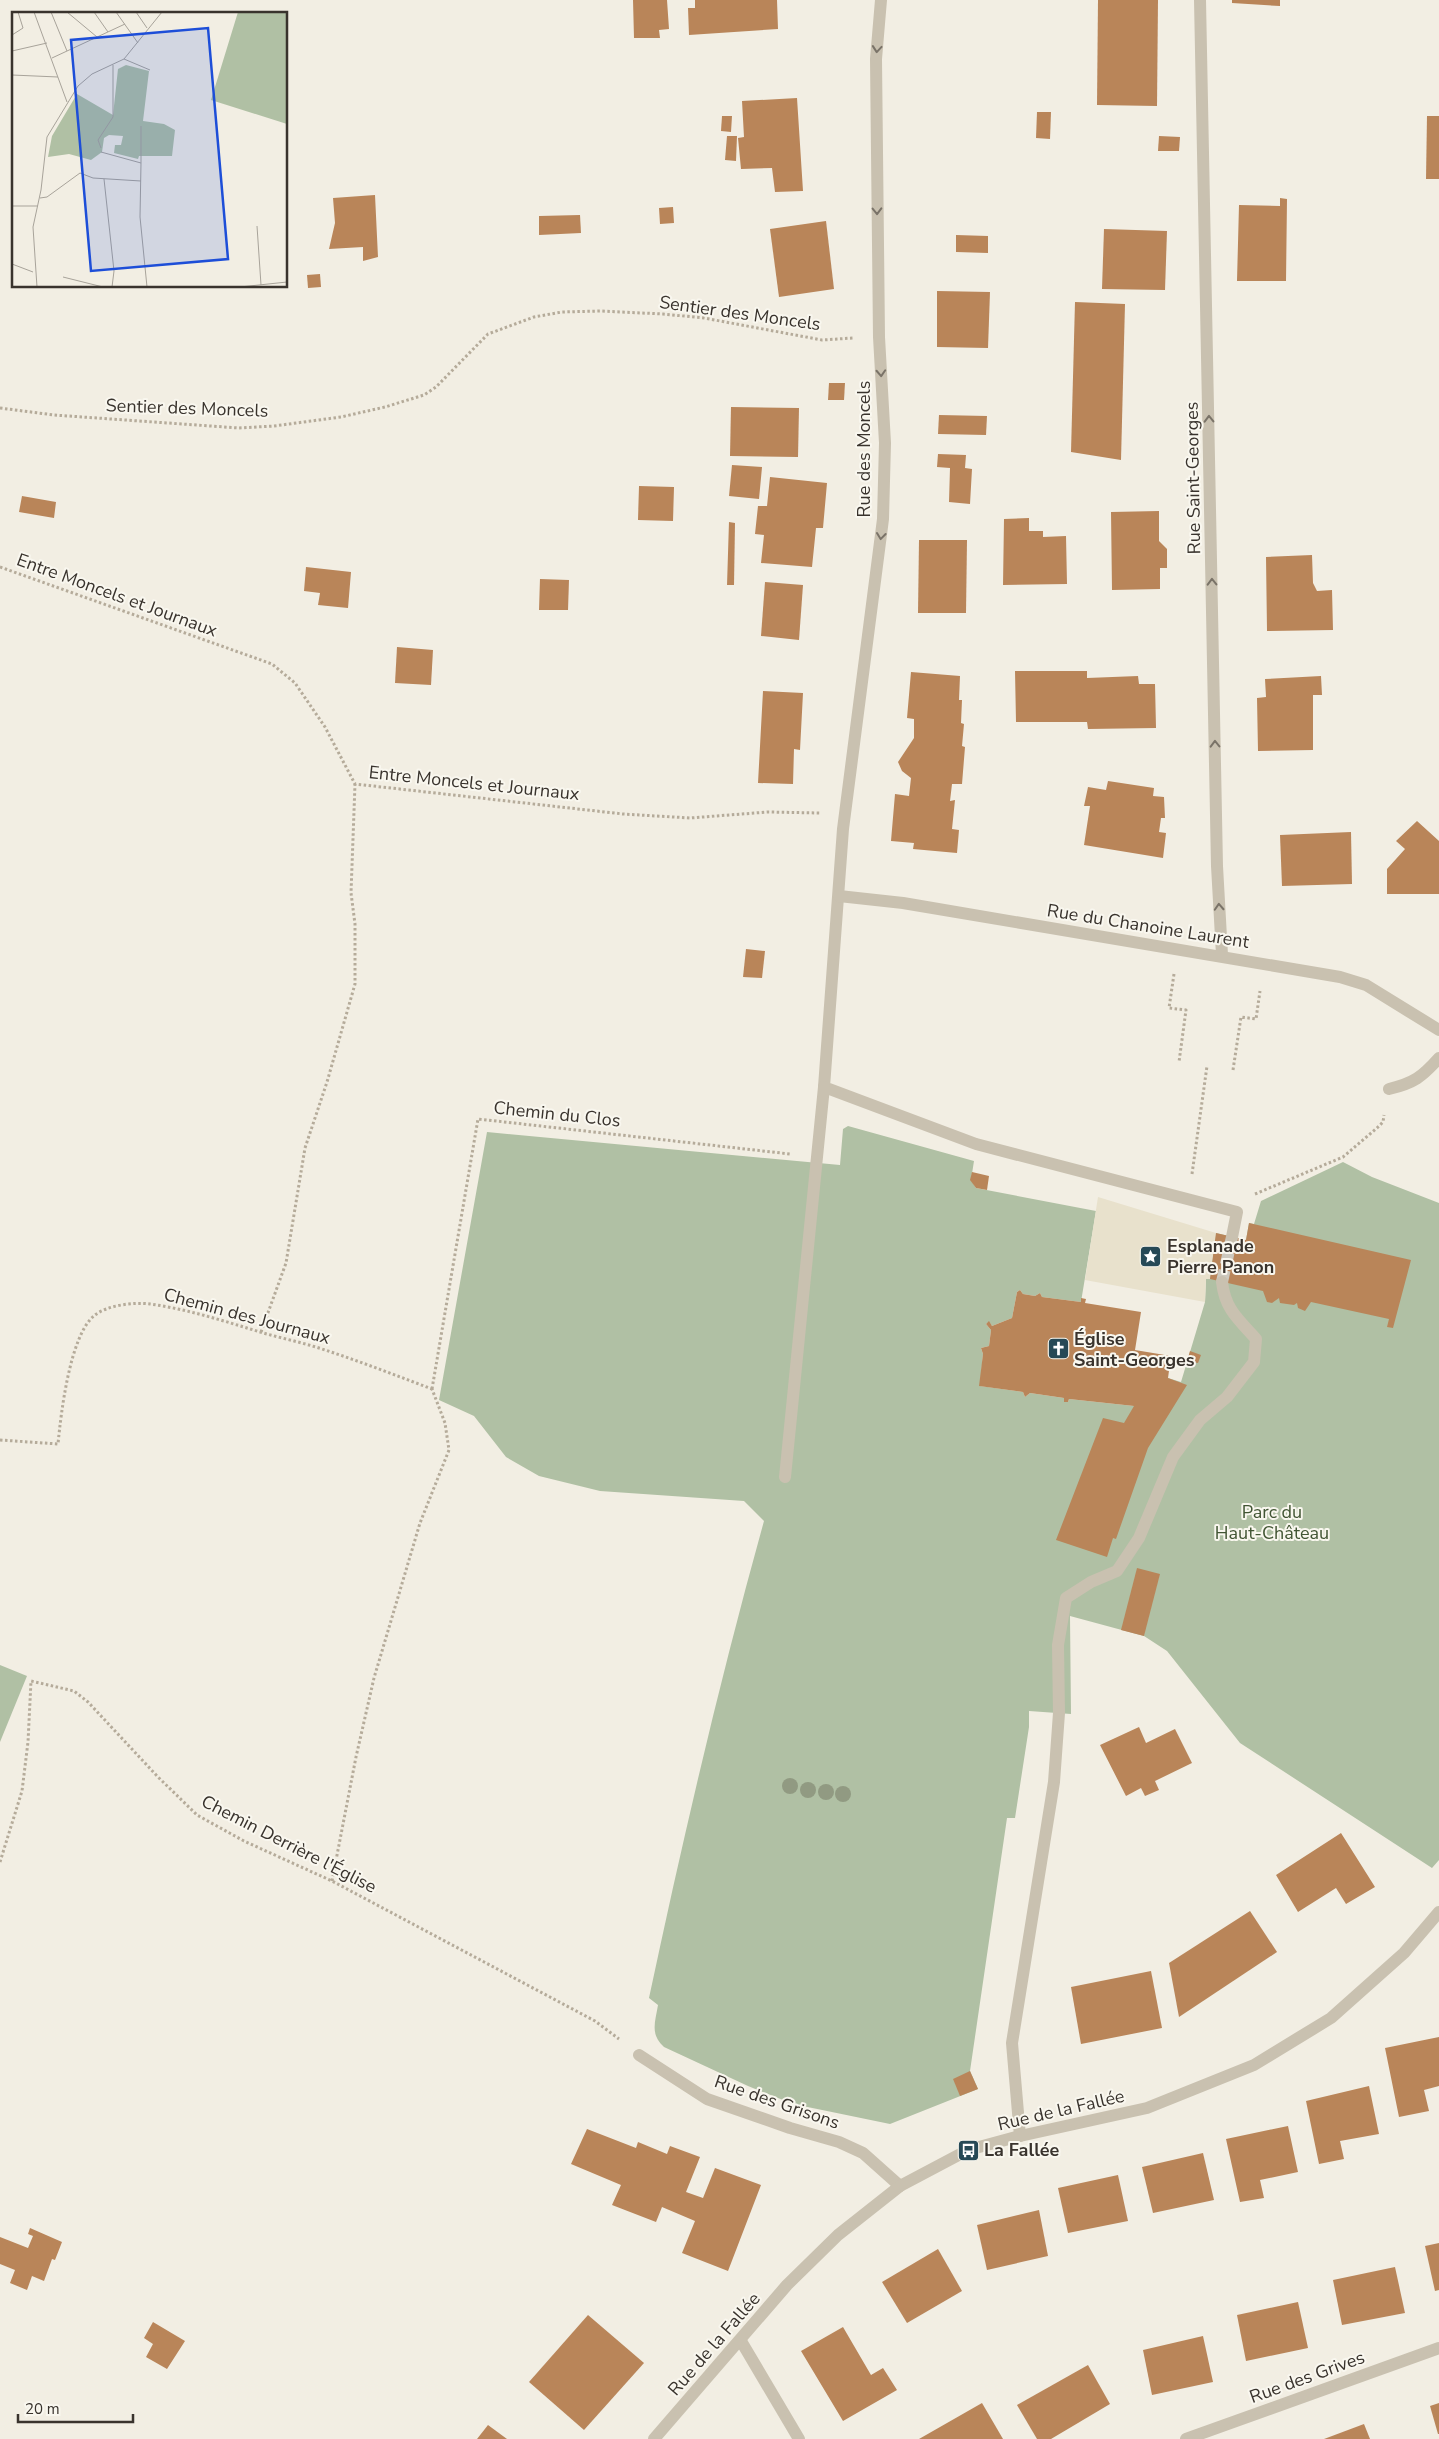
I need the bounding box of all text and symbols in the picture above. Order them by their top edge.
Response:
inset map [12,12,288,288]
one-way arrow [872,45,883,53]
one-way arrow [872,208,882,215]
street label: Sentier des Moncels [658,290,822,336]
one-way arrow [875,370,886,378]
street label: Rue des Moncels [852,381,876,517]
street label: Sentier des Moncels [105,393,269,423]
street label: Rue Saint-Georges [1180,401,1206,555]
one-way arrow [1204,415,1214,422]
one-way arrow [876,531,886,540]
street label: Entre Moncels et Journaux [13,548,221,643]
one-way arrow [1207,577,1217,585]
one-way arrow [1210,740,1220,748]
street label: Entre Moncels et Journaux [368,760,581,806]
street label: Rue du Chanoine Laurent [1045,898,1251,954]
one-way arrow [1214,902,1225,910]
street label: Chemin du Clos [492,1095,622,1133]
place label: Esplanade Pierre Panon [1167,1234,1274,1279]
place icon: Esplanade Pierre Panon [1139,1244,1163,1268]
street label: Chemin des Journaux [161,1282,333,1350]
place label: Église Saint-Georges [1074,1327,1195,1372]
church icon: Église Saint-Georges [1046,1337,1070,1361]
park label: Parc du Haut-Château [1215,1500,1329,1545]
street label: Chemin Derrière l'Église [197,1789,381,1899]
street label: Rue des Grisons [711,2069,843,2135]
street label: Rue de la Fallée [995,2084,1127,2136]
bus stop icon: La Fallée [956,2138,980,2162]
place label: La Fallée [984,2138,1060,2162]
street label: Rue de la Fallée [663,2287,765,2401]
street label: Rue des Grives [1246,2345,1368,2409]
scale bar [18,2392,132,2424]
text: 20 m [25,2399,60,2419]

